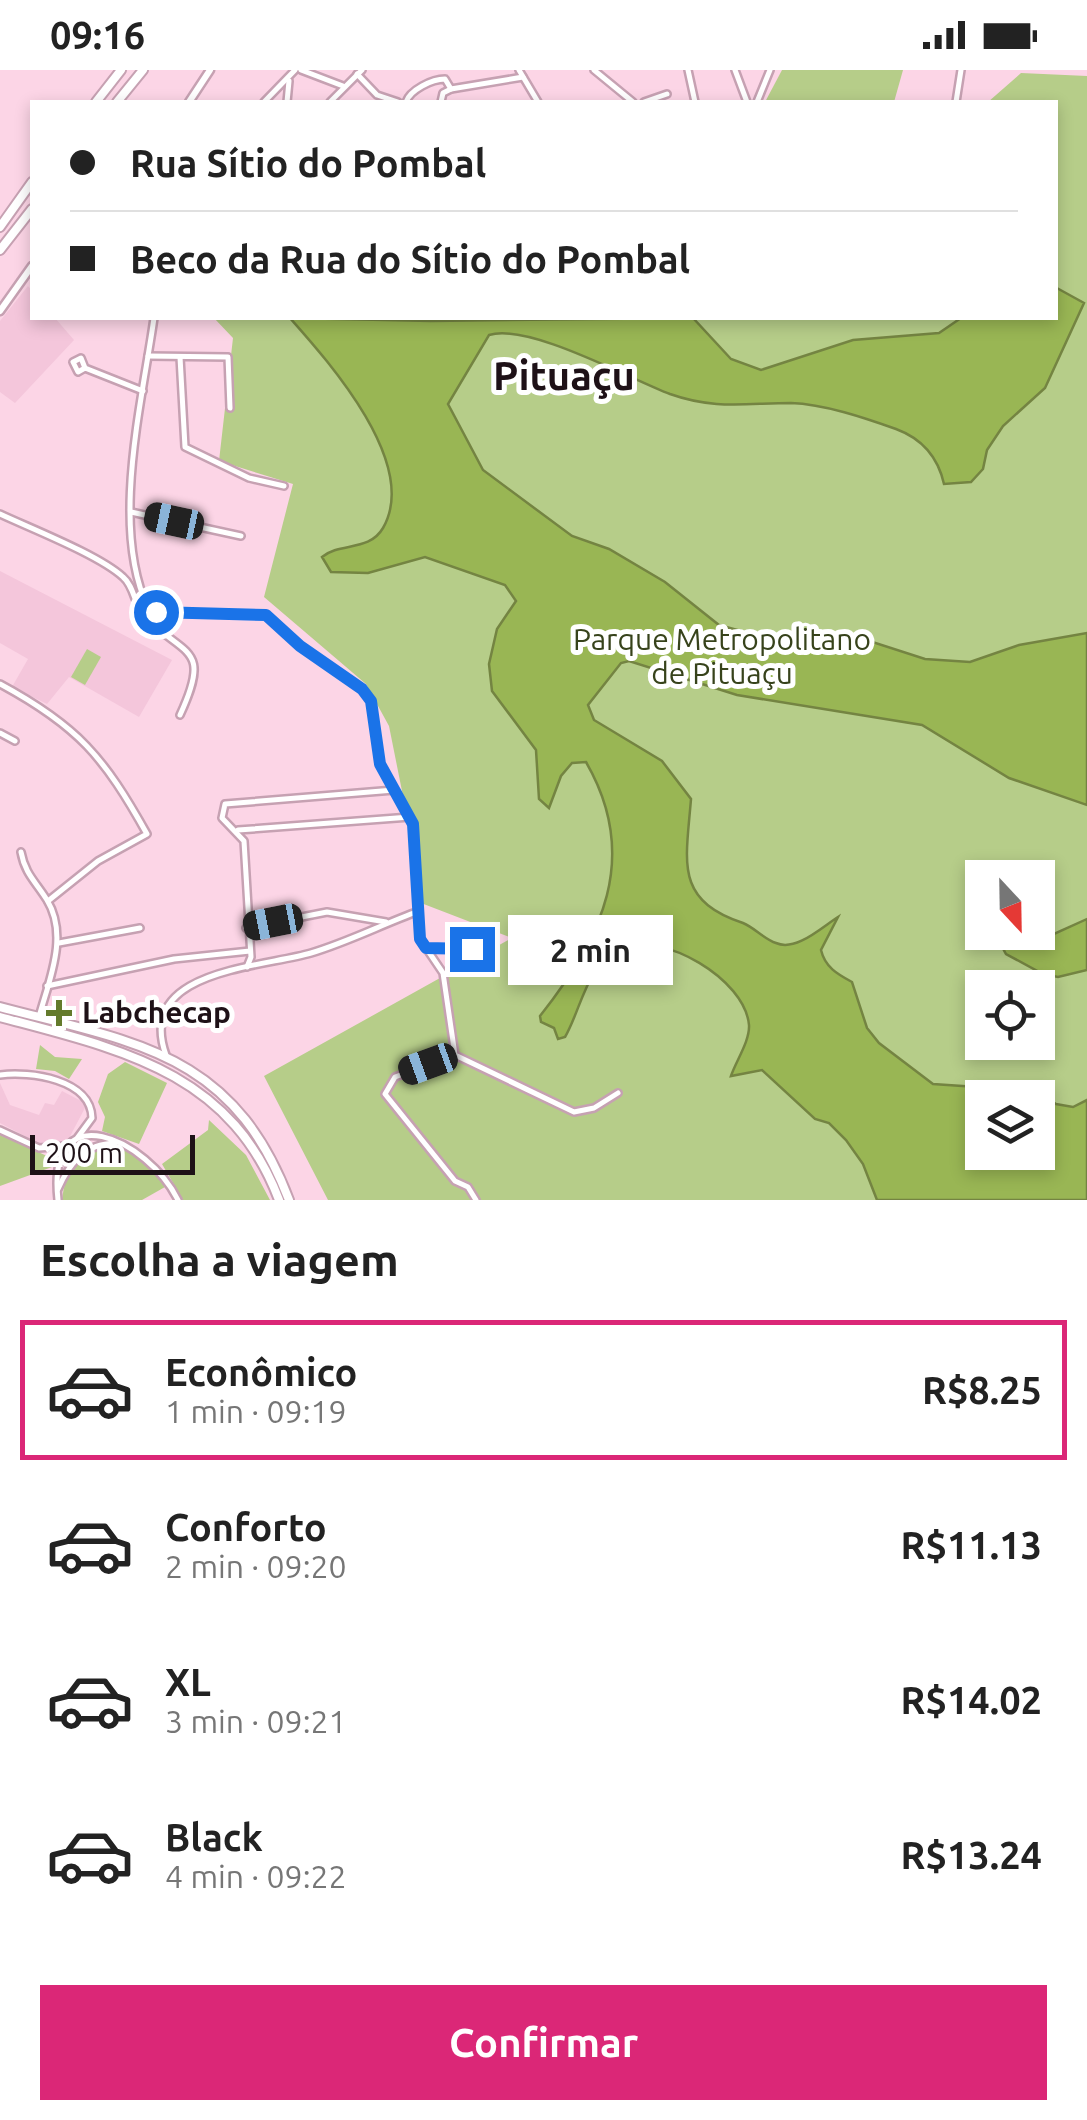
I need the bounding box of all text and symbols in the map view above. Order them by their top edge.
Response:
text: 09:16 [50,14,145,56]
text: Rua Sítio do Pombal [130,142,486,184]
text: Beco da Rua do Sítio do Pombal [130,238,690,280]
district label: Pituaçu [493,353,635,399]
car [142,500,206,542]
route start [134,590,179,635]
park label: Parque Metropolitano de Pituaçu [573,622,871,690]
north arrow [965,860,1055,950]
map controls [965,860,1055,1170]
car [241,902,305,942]
callout: 2 min [507,914,672,984]
route end [450,927,495,972]
text: 2 min [550,932,631,968]
button: locate [965,970,1055,1060]
place label: Labchecap [82,995,231,1029]
marker: Labchecap [46,1000,72,1026]
car [395,1040,461,1088]
button: layers [965,1080,1055,1170]
scale bar [30,1130,195,1174]
text: 200 m [45,1137,123,1168]
text: Escolha a viagem [40,1234,399,1285]
icon: car [45,1345,135,1435]
text: Econômico [165,1351,357,1393]
text: R$8.25 [922,1369,1042,1411]
text: 1 min · 09:19 [165,1393,347,1429]
icon: car [45,1500,135,1590]
text: Conforto [165,1506,327,1548]
text: R$11.13 [901,1524,1042,1566]
text: 2 min · 09:20 [165,1548,347,1584]
icon: car [45,1655,135,1745]
text: XL [165,1661,211,1703]
text: R$14.02 [901,1679,1042,1721]
text: 3 min · 09:21 [165,1703,347,1739]
icon: car [45,1810,135,1900]
text: Black [165,1816,263,1858]
text: R$13.24 [901,1834,1042,1876]
text: 4 min · 09:22 [165,1858,347,1894]
button: Confirmar [40,1985,1047,2100]

